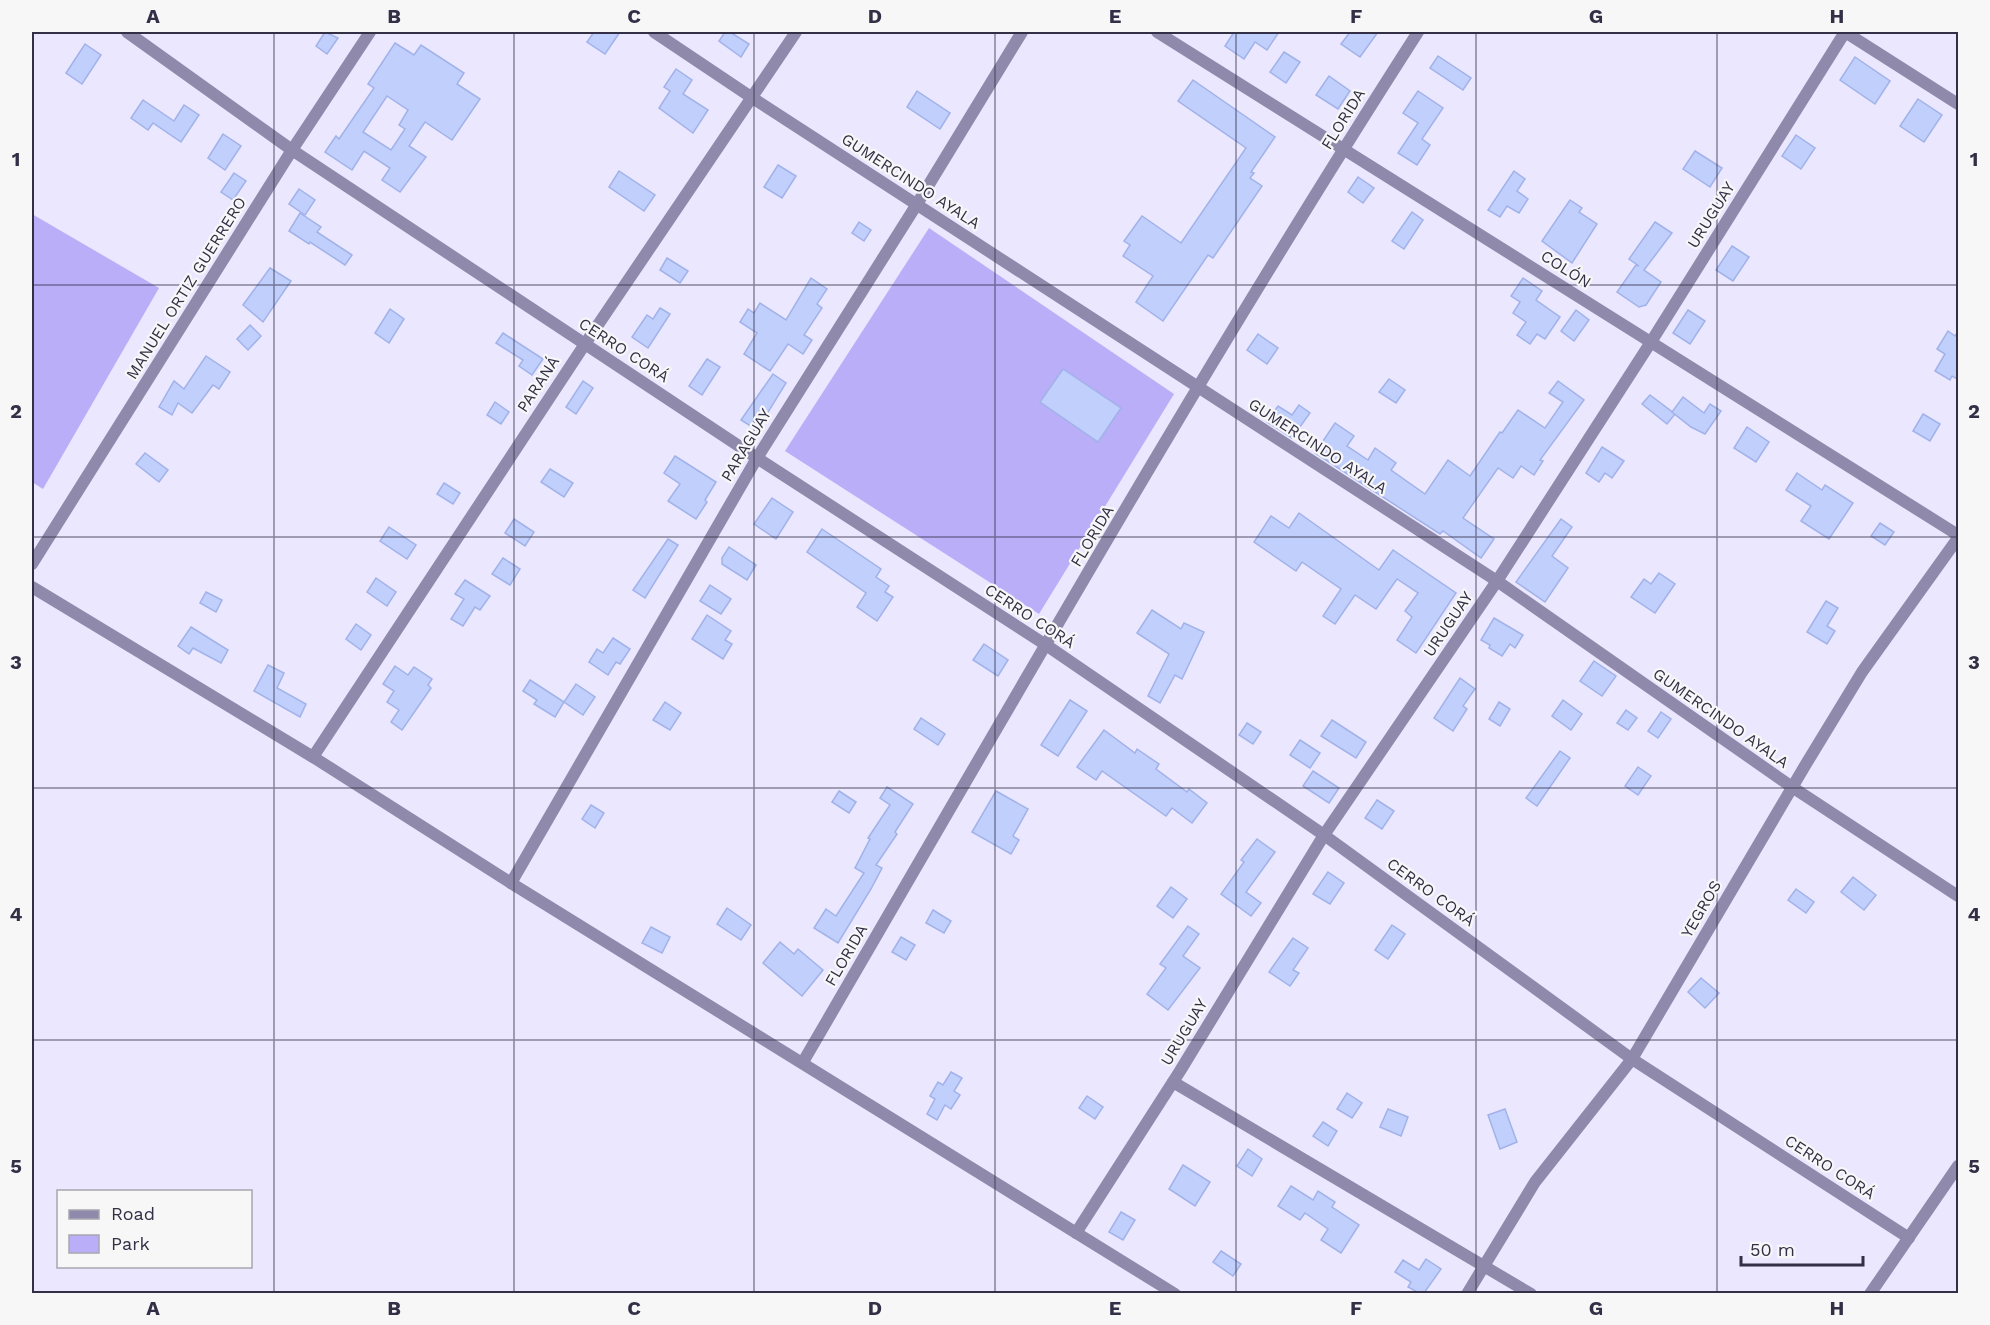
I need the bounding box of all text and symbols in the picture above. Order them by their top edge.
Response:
text: A [146,4,160,28]
text: B [387,4,401,28]
text: C [627,4,641,28]
text: D [868,4,882,28]
text: E [1109,4,1121,28]
text: F [1350,4,1362,28]
text: G [1589,4,1603,28]
text: H [1830,4,1844,28]
street label: FLORIDA [1317,85,1369,153]
street label: GUMERCINDO AYALA [838,129,984,233]
text: 1 [12,147,20,171]
text: 1 [1970,147,1978,171]
street label: URUGUAY [1683,178,1739,252]
street label: MANUEL ORTIZ GUERRERO [122,193,250,383]
street label: COLÓN [1537,246,1595,292]
street label: CERRO CORÁ [575,314,673,387]
street label: PARANÁ [513,352,563,416]
street label: GUMERCINDO AYALA [1245,394,1391,498]
text: 2 [10,399,22,423]
text: 2 [1968,399,1980,423]
street label: PARAGUAY [717,405,775,485]
street label: FLORIDA [1066,502,1118,570]
street label: CERRO CORÁ [981,580,1079,653]
street label: URUGUAY [1419,588,1477,660]
text: 3 [10,650,22,674]
text: 3 [1968,650,1980,674]
street label: GUMERCINDO AYALA [1649,664,1793,772]
street label: CERRO CORÁ [1383,854,1479,930]
street label: YEGROS [1677,877,1725,941]
text: 4 [10,902,23,926]
text: 4 [1968,902,1981,926]
street label: FLORIDA [821,920,871,989]
street label: URUGUAY [1157,995,1211,1069]
street label: CERRO CORÁ [1781,1131,1879,1204]
text: 5 [10,1154,22,1178]
text: 5 [1968,1154,1980,1178]
legend [57,1190,252,1268]
text: Road [111,1203,155,1224]
scale bar [1741,1229,1862,1267]
text: Park [111,1233,150,1254]
text: 50 m [1750,1239,1795,1260]
text: A [146,1296,160,1320]
text: B [387,1296,401,1320]
text: C [627,1296,641,1320]
text: D [868,1296,882,1320]
text: E [1109,1296,1121,1320]
text: F [1350,1296,1362,1320]
text: G [1589,1296,1603,1320]
text: H [1830,1296,1844,1320]

